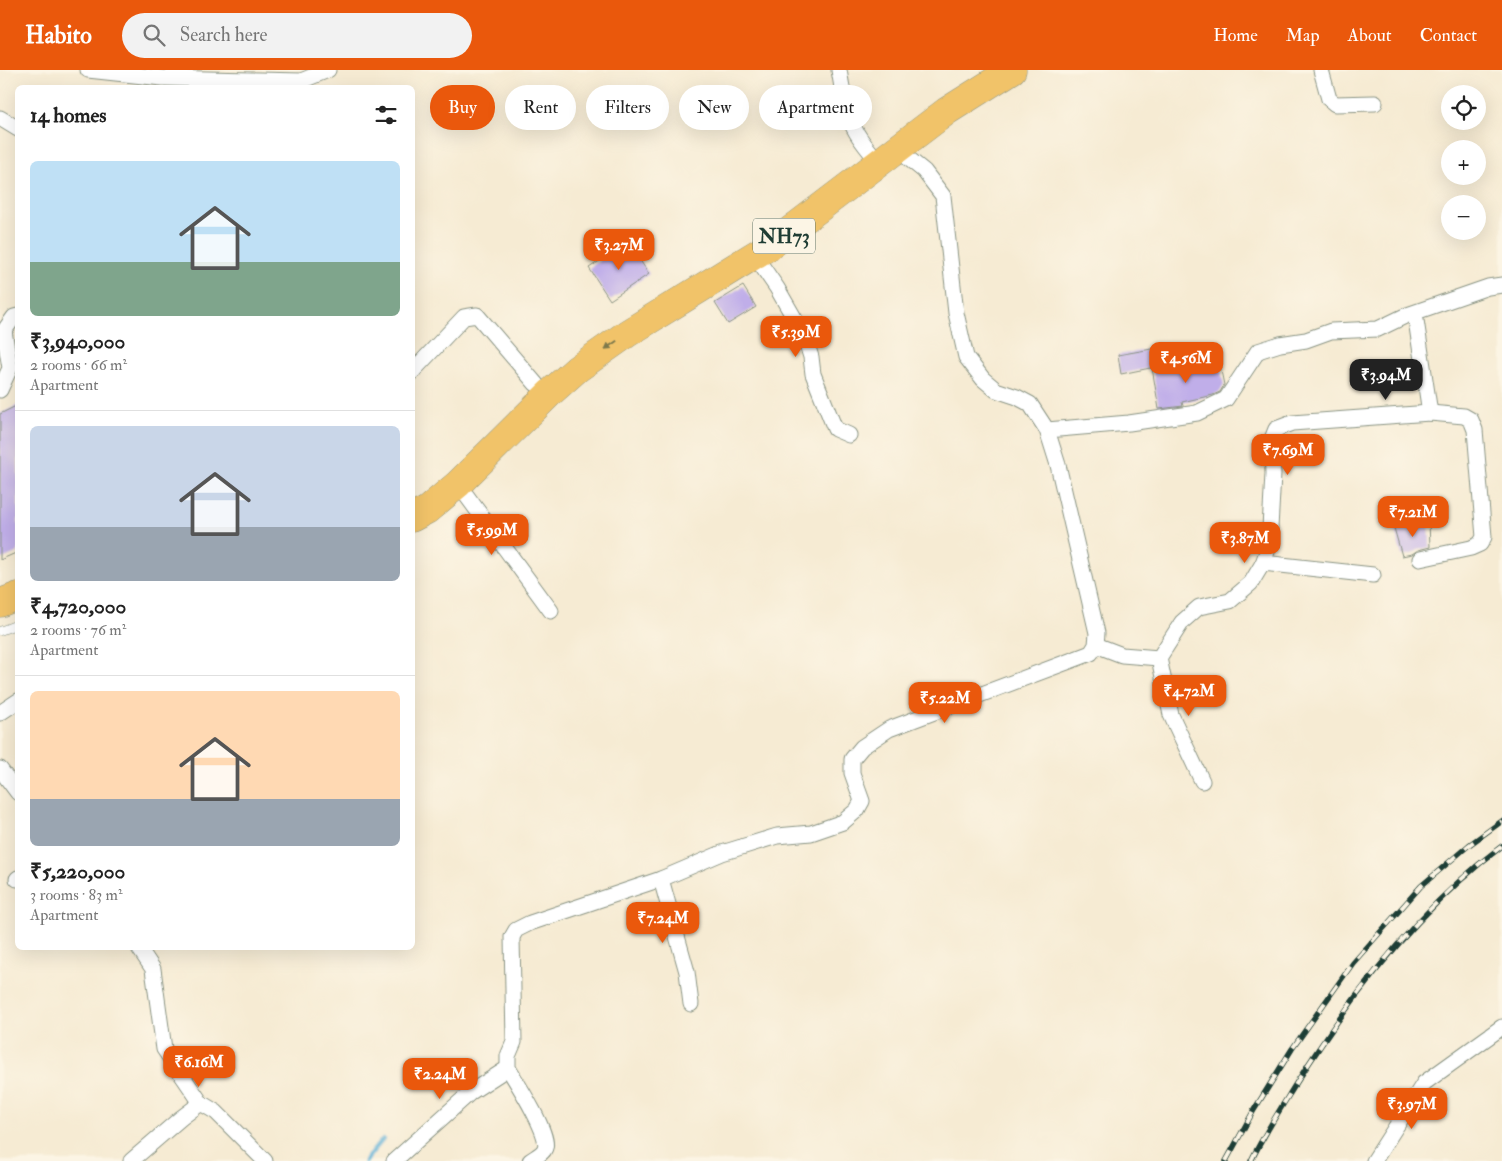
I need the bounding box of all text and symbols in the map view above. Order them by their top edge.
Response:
search box [122,13,472,58]
text: Habito [25,20,92,51]
icon: search [140,21,168,49]
text: Search here [180,23,268,47]
text: Home [1213,24,1258,47]
text: Map [1286,24,1320,47]
text: About [1348,24,1392,47]
text: Contact [1420,24,1477,47]
chip: Buy [430,85,495,130]
chip: Rent [505,85,576,130]
chip: Filters [586,85,669,130]
chip: New [679,85,749,130]
chip: Apartment [759,85,872,130]
map controls [1441,85,1486,240]
button: locate [1441,85,1486,130]
icon: filters [372,101,400,129]
text: 14 homes [30,102,107,129]
button: + [1441,140,1486,185]
icon: home [170,193,260,283]
button: − [1441,195,1486,240]
road number: NH73 [753,218,815,254]
pin: ₹3.27M [578,228,660,271]
text: ₹3.27M [594,235,644,255]
pin: ₹5.39M [755,316,837,358]
text: ₹5.39M [772,322,820,342]
text: ₹3,940,000 [30,328,125,355]
one-way arrow [605,340,618,350]
pin: ₹4.56M [1145,342,1227,384]
text: ₹4.56M [1160,348,1212,368]
text: 2 rooms · 66 m² [30,355,127,375]
pin: ₹3.94M [1345,358,1427,401]
text: ₹3.94M [1361,365,1411,385]
text: Apartment [30,375,98,395]
pin: ₹7.69M [1247,434,1329,476]
text: ₹7.69M [1263,440,1314,460]
icon: home [170,459,260,549]
pin: ₹7.21M [1372,496,1454,538]
text: ₹7.21M [1389,502,1437,522]
pin: ₹5.99M [451,514,533,556]
text: ₹5.99M [467,520,517,540]
pin: ₹3.87M [1204,522,1286,564]
text: ₹3.87M [1221,528,1269,548]
text: ₹4,720,000 [30,593,126,620]
text: 2 rooms · 76 m² [30,620,126,640]
text: Apartment [30,640,98,660]
pin: ₹4.72M [1148,674,1230,717]
text: ₹4.72M [1163,681,1215,701]
pin: ₹5.22M [904,682,986,724]
text: ₹5.22M [920,688,970,708]
icon: home [170,724,260,814]
text: ₹5,220,000 [30,858,125,885]
text: 3 rooms · 83 m² [30,885,123,905]
pin: ₹7.24M [622,902,704,944]
text: Apartment [30,905,98,925]
text: ₹7.24M [637,908,689,928]
pin: ₹6.16M [158,1046,240,1088]
text: ₹6.16M [174,1052,224,1072]
pin: ₹2.24M [399,1058,481,1100]
text: ₹2.24M [414,1064,466,1084]
pin: ₹3.97M [1371,1088,1453,1130]
text: ₹3.97M [1387,1094,1437,1114]

